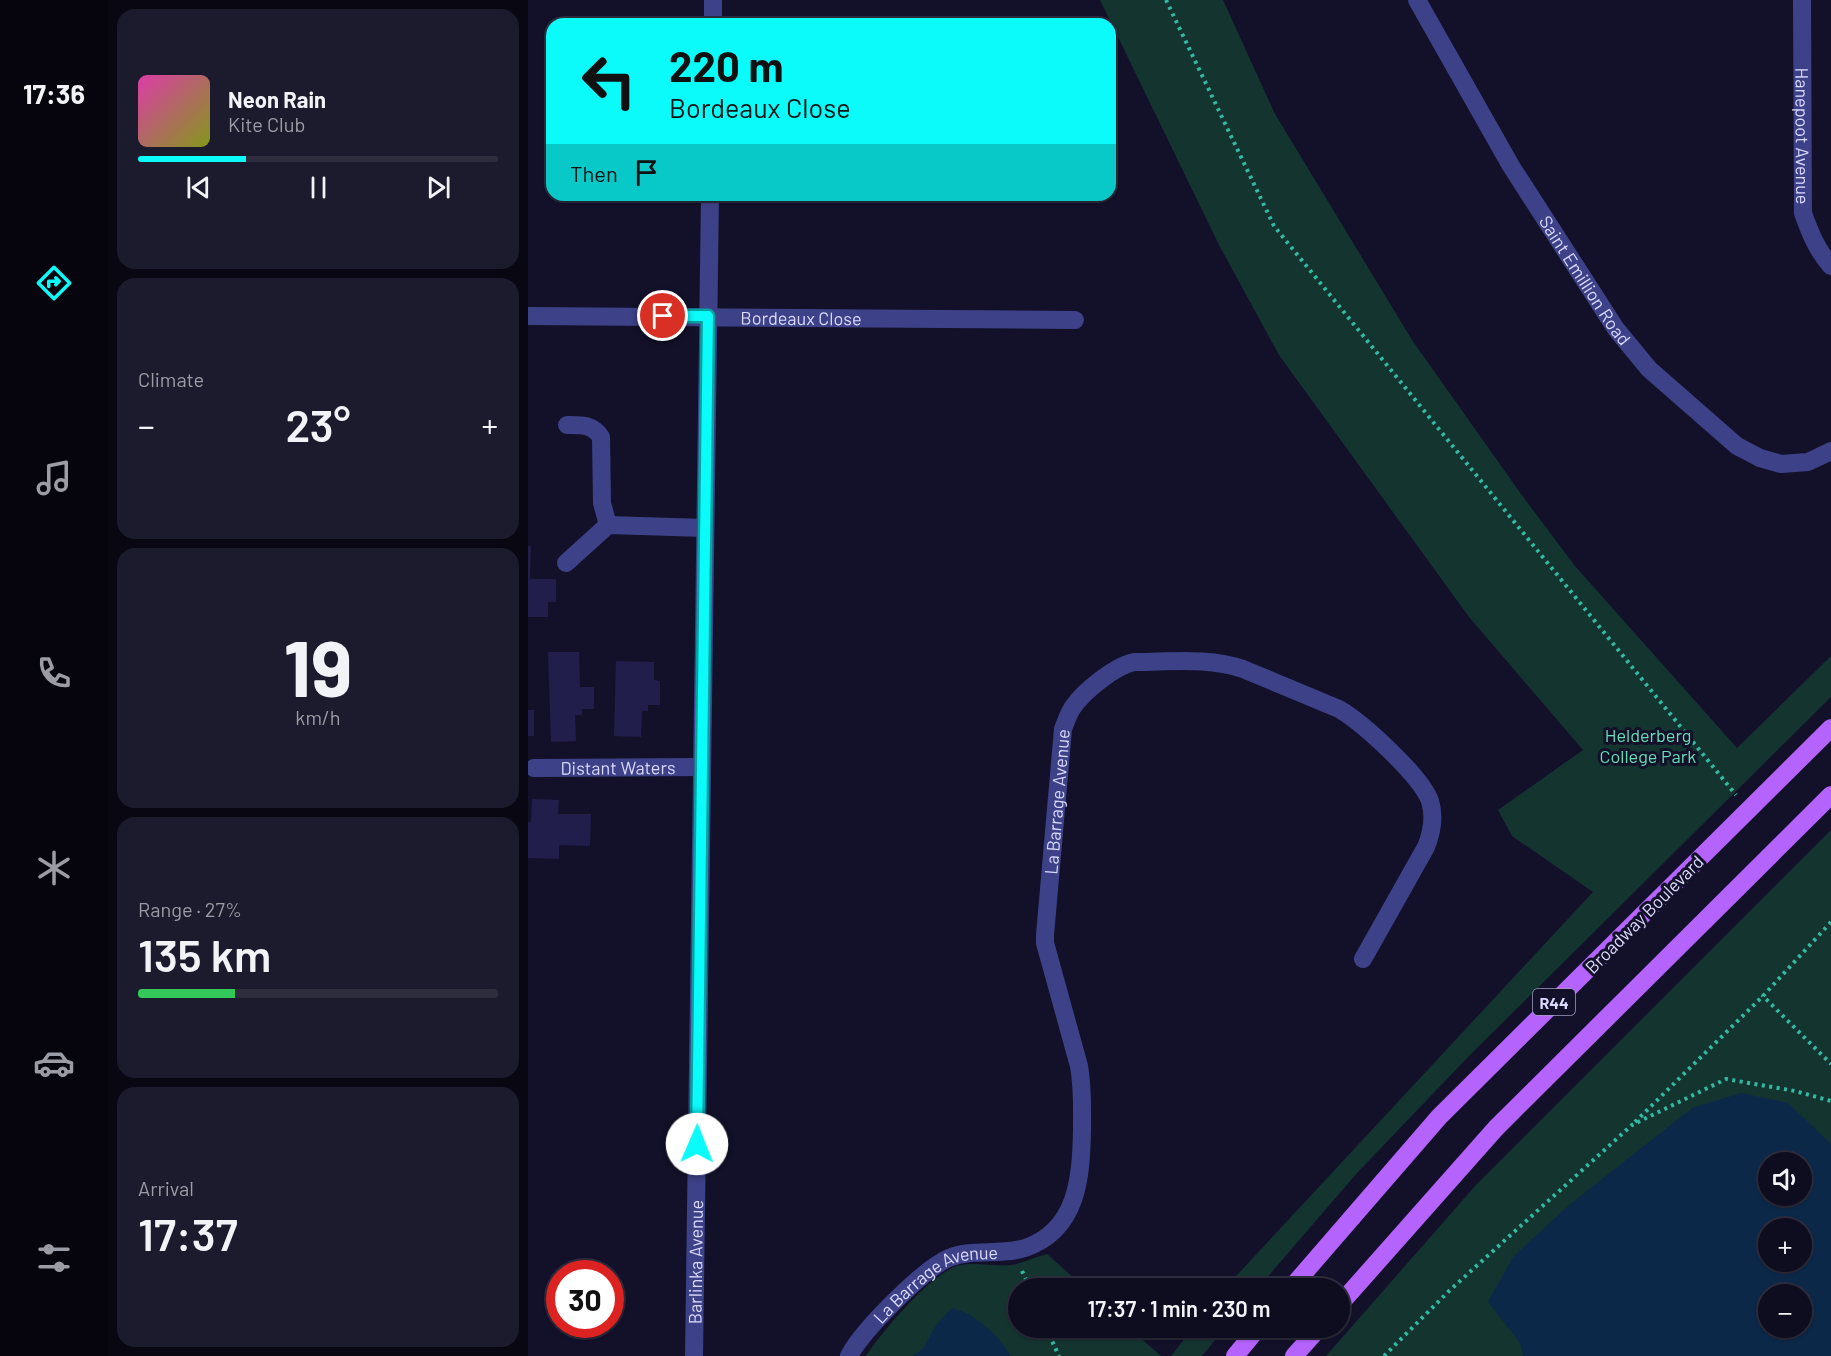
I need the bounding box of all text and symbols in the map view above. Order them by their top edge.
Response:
text: 220 m [669,40,783,90]
icon: left [570,42,648,120]
street label: Hanepoot Avenue [1791,67,1814,205]
text: 17:36 [23,77,85,109]
text: Neon Rain [228,86,326,112]
text: Bordeaux Close [669,91,851,123]
text: Kite Club [228,112,305,136]
icon: arrive [630,156,663,189]
text: Then [570,160,618,186]
icon: previous [182,171,215,204]
icon: pause [302,171,335,204]
icon: next [422,171,455,204]
street label: Saint Emillion Road [1535,211,1636,350]
icon: directions [33,262,75,304]
pin [637,290,688,341]
icon: arrive [646,299,679,332]
street label: Bordeaux Close [740,307,862,329]
text: Climate [138,367,204,391]
text: 23° [285,397,351,451]
text: − [138,405,155,445]
text: + [482,405,498,445]
icon: music [33,457,75,499]
text: 19 [283,619,353,713]
icon: phone [33,652,75,694]
text: km/h [295,705,341,729]
park label: Helderberg College Park [1600,724,1696,767]
street label: La Barrage Avenue [1039,728,1074,875]
street label: Distant Waters [560,756,676,779]
icon: climate [33,847,75,889]
street label: Broadway Boulevard [1580,850,1708,978]
text: Range · 27% [138,897,242,921]
text: 135 km [138,927,271,981]
road number: R44 [1533,989,1575,1015]
icon: car [33,1042,75,1084]
position arrow [665,1112,729,1176]
map controls [1758,1152,1812,1338]
button: sound [1758,1152,1812,1206]
text: Arrival [138,1176,194,1200]
street label: Barlinka Avenue [683,1200,707,1324]
text: 17:37 [138,1206,238,1260]
button: + [1758,1218,1812,1272]
icon: filters [33,1237,75,1279]
street label: La Barrage Avenue [868,1241,998,1328]
speed limit sign: 30 [546,1260,624,1338]
button: − [1758,1284,1812,1338]
text: 17:37 · 1 min · 230 m [1088,1295,1270,1321]

